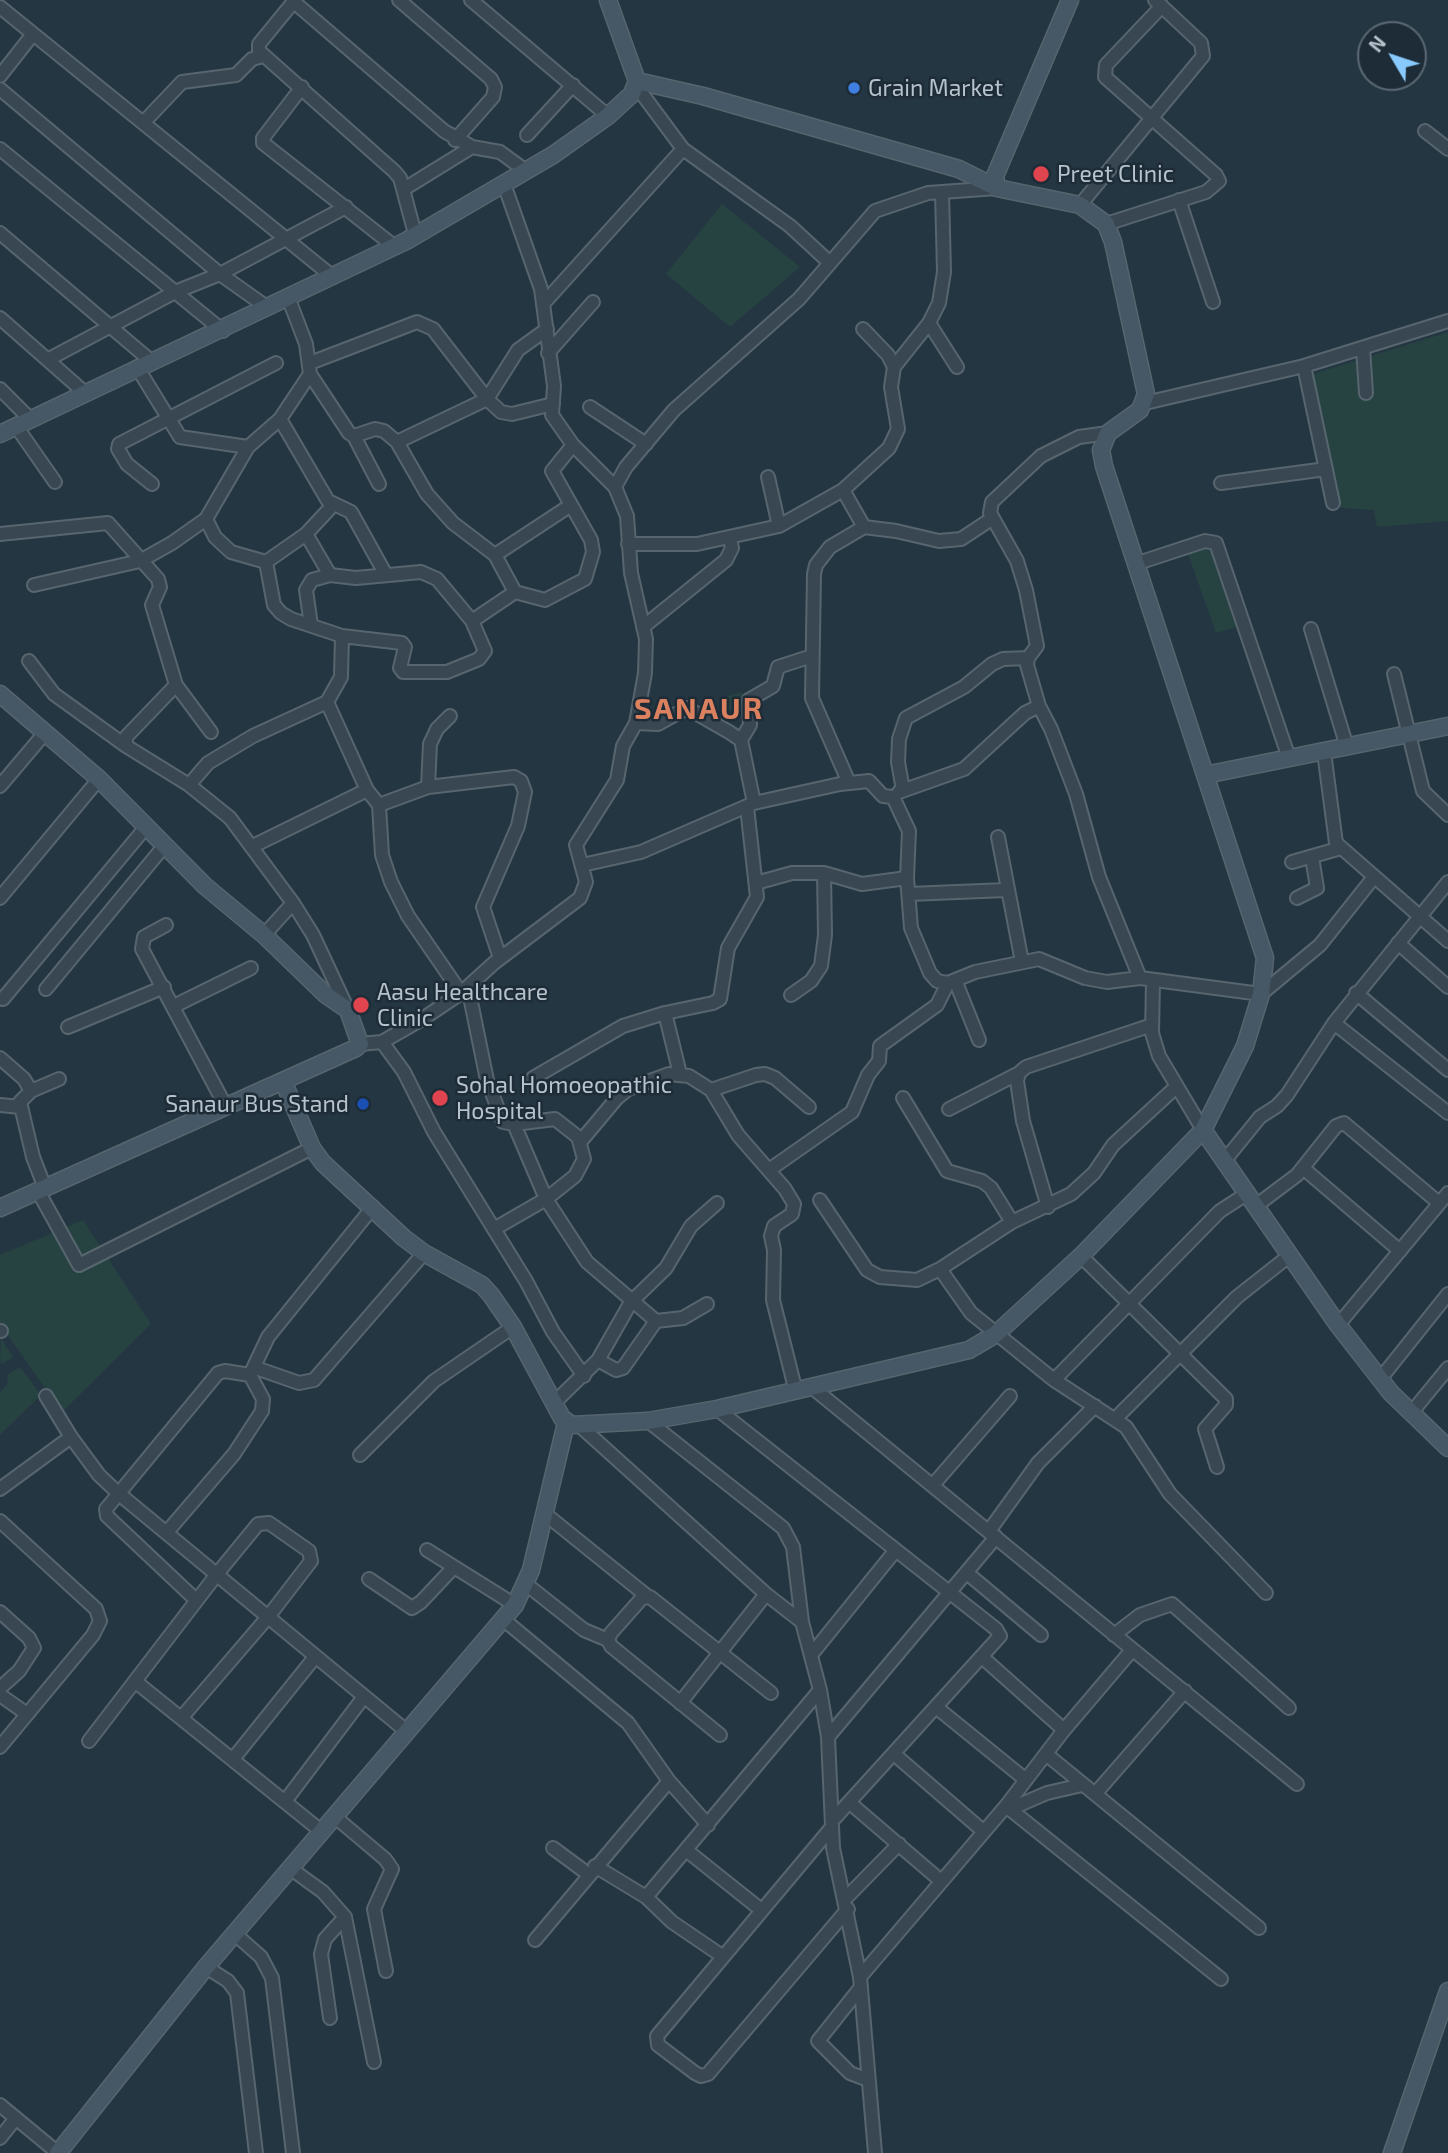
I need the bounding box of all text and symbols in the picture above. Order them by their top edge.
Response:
north arrow [1357,21,1427,91]
text: N [1364,31,1390,56]
place label: Grain Market [868,74,1003,102]
marker: Grain Market [846,80,862,96]
place label: Preet Clinic [1057,160,1174,188]
marker: Preet Clinic [1031,164,1051,184]
district label: SANAUR [635,691,763,727]
place label: Aasu Healthcare Clinic [377,978,548,1032]
marker: Aasu Healthcare Clinic [351,995,371,1015]
place label: Sohal Homoeopathic Hospital [456,1071,672,1125]
marker: Sohal Homoeopathic Hospital [430,1088,450,1108]
place label: Sanaur Bus Stand [165,1090,349,1118]
marker: Sanaur Bus Stand [355,1096,371,1112]

